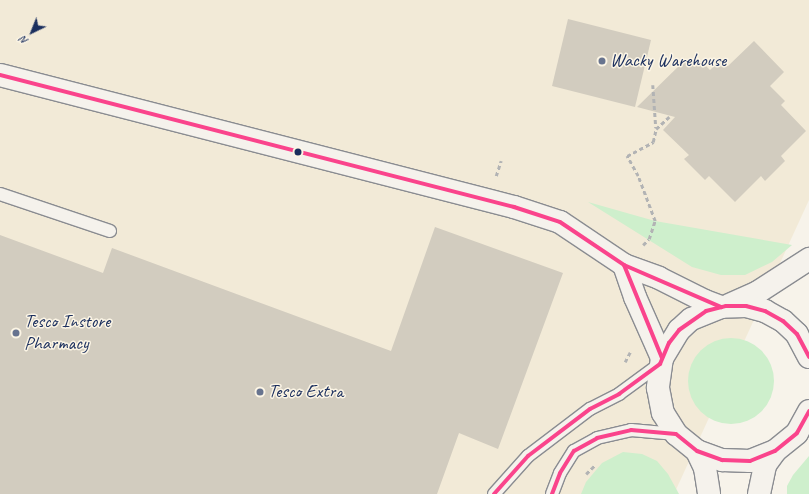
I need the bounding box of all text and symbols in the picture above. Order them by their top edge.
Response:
north arrow [12,12,52,52]
text: N [17,33,31,48]
place label: Wacky Warehouse [610,50,727,72]
marker: Wacky Warehouse [597,56,607,66]
unlabelled marker [293,147,303,157]
place label: Tesco Instore Pharmacy [24,311,110,355]
marker: Tesco Instore Pharmacy [11,328,21,338]
place label: Tesco Extra [268,381,344,403]
marker: Tesco Extra [255,387,265,397]

